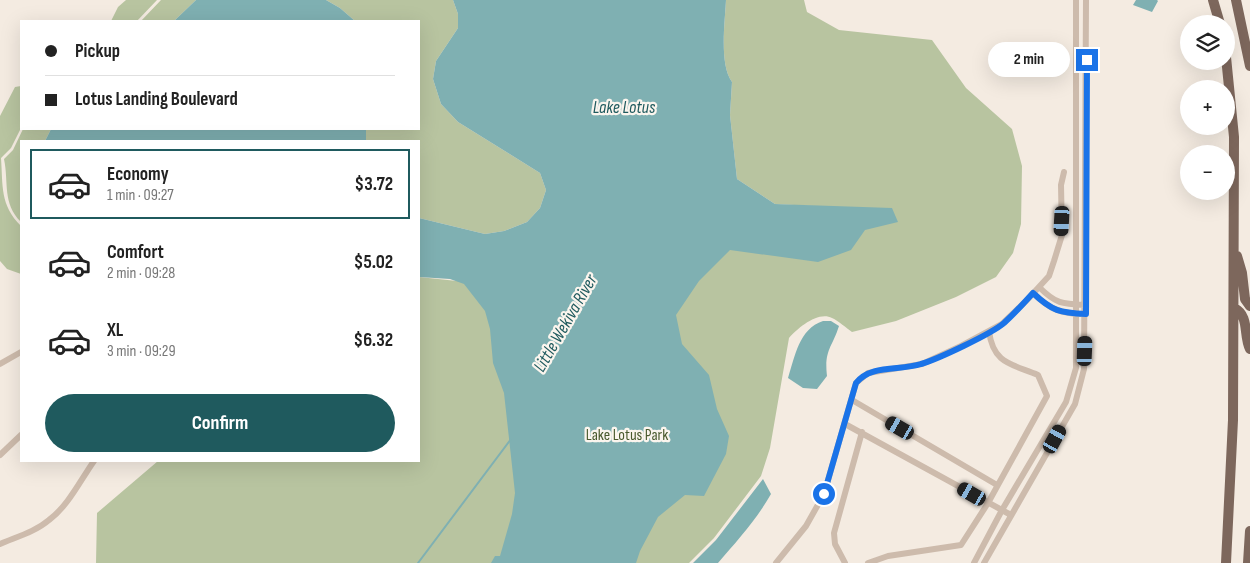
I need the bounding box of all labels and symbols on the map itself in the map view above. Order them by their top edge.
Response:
callout: 2 min [987,42,1070,78]
route end [1076,49,1098,71]
water label: Lake Lotus [593,97,656,118]
car [1053,206,1070,236]
water label: Little Wekiva River [529,270,602,376]
car [1076,336,1093,366]
car [883,414,916,442]
car [1041,422,1068,456]
park label: Lake Lotus Park [586,426,668,445]
car [955,480,988,508]
route start [813,483,835,505]

